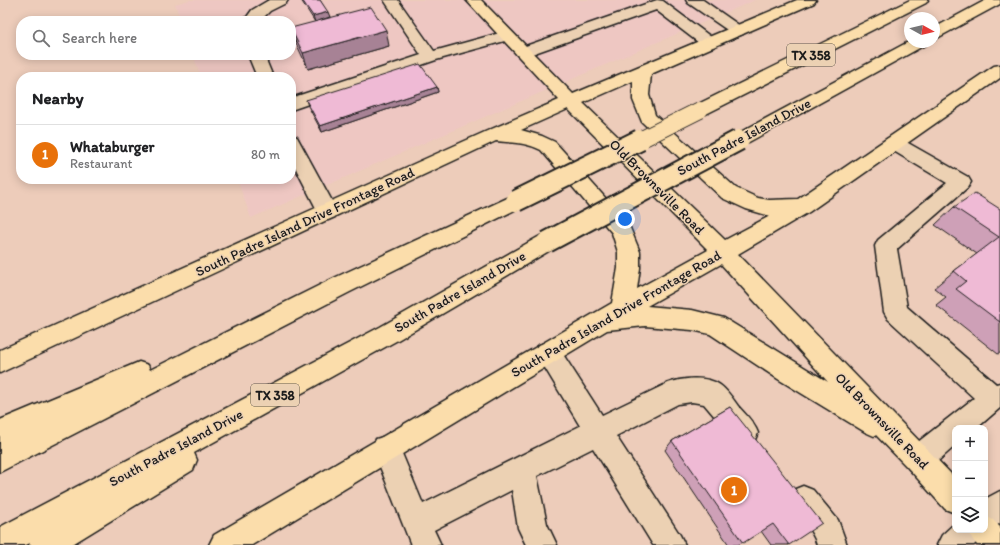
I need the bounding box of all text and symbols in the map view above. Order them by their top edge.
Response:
north arrow [904,12,940,48]
search box [16,16,296,60]
icon: search [30,27,52,49]
text: Search here [62,29,137,47]
road number: TX 358 [787,44,835,66]
text: Nearby [32,88,84,108]
street label: South Padre Island Drive [674,94,814,179]
street label: Old Brownsville Road [606,136,708,238]
text: Whataburger [70,138,155,156]
text: 1 [42,147,48,162]
text: 80 m [251,147,280,162]
text: Restaurant [70,156,132,171]
street label: South Padre Island Drive Frontage Road [193,164,417,280]
your location [615,209,635,229]
street label: South Padre Island Drive [391,247,529,337]
street label: South Padre Island Drive Frontage Road [508,247,724,381]
street label: Old Brownsville Road [831,369,933,473]
road number: TX 358 [251,384,299,406]
street label: South Padre Island Drive [106,405,246,490]
map controls [952,425,988,533]
button: + [952,425,988,461]
button: − [952,461,988,497]
pin: 1 [721,475,747,505]
button: layers [952,497,988,533]

